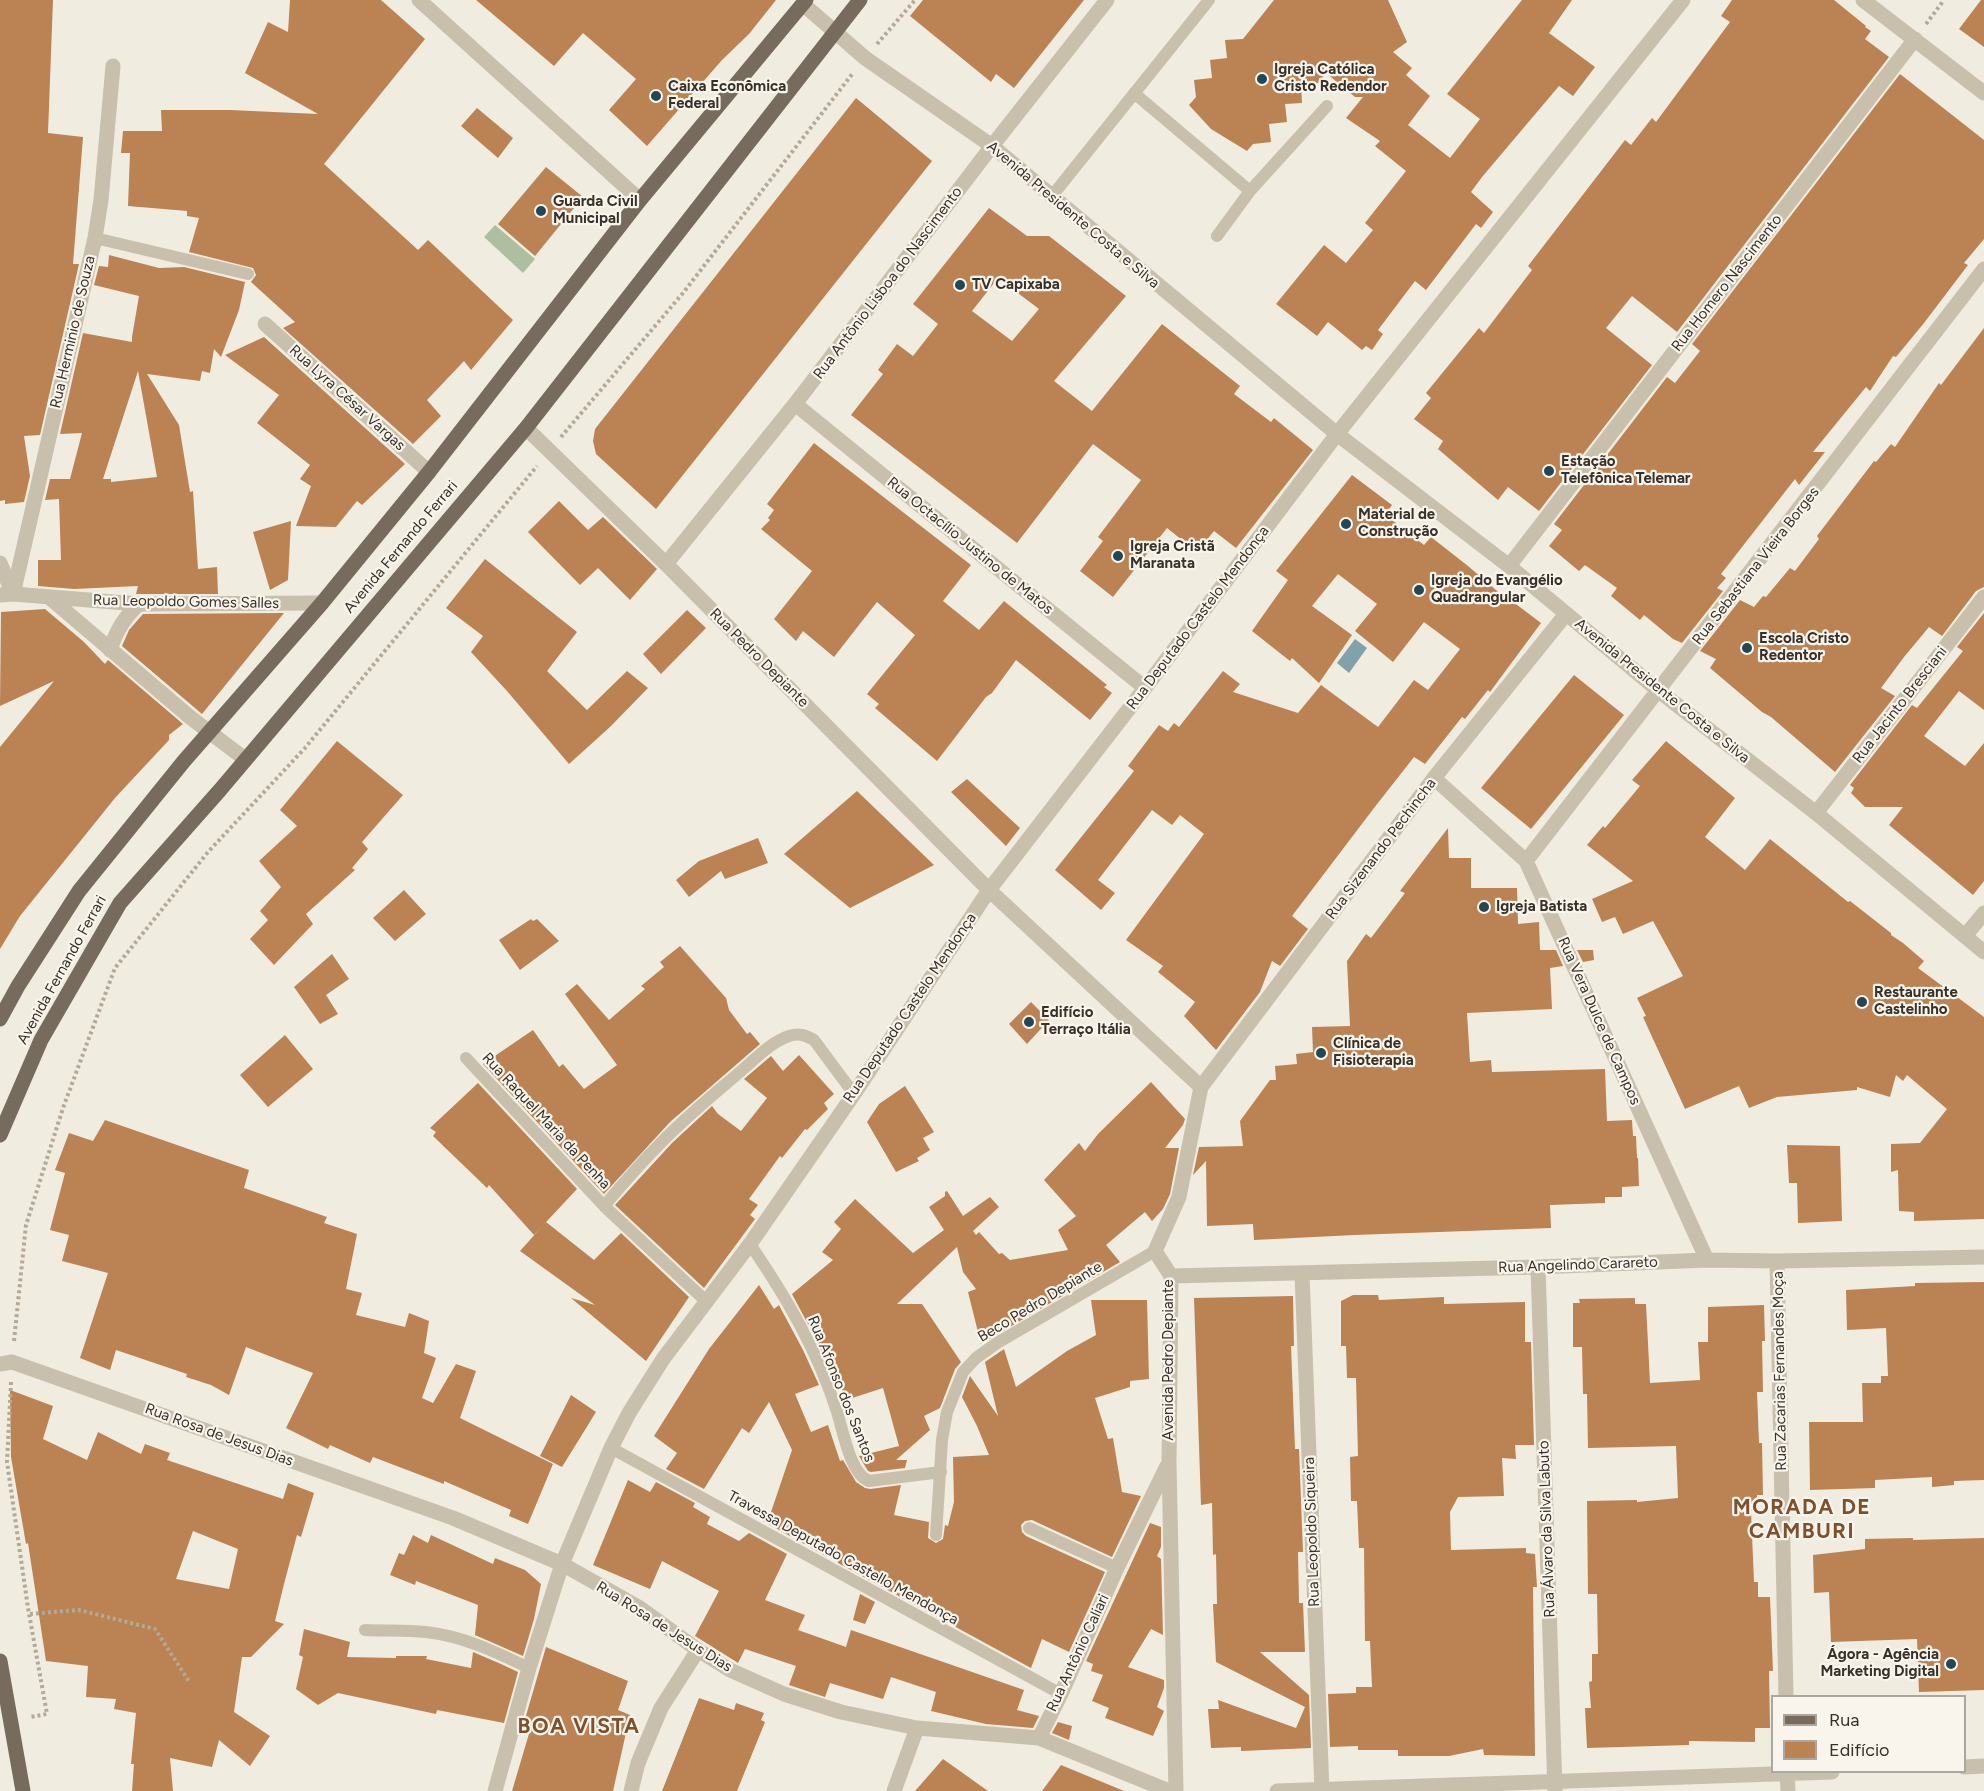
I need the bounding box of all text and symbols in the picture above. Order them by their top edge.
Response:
place label: Igreja Católica Cristo Redendor [1274,61,1387,96]
marker: Igreja Católica Cristo Redendor [1255,72,1269,86]
place label: Caixa Econômica Federal [668,78,786,113]
marker: Caixa Econômica Federal [649,89,663,103]
street label: Avenida Presidente Costa e Silva [983,138,1163,292]
street label: Rua Antônio Lisboa do Nascimento [810,183,966,383]
place label: Guarda Civil Municipal [553,193,638,228]
marker: Guarda Civil Municipal [534,204,548,218]
street label: Rua Homero Nascimento [1668,211,1786,355]
street label: Rua Herminio de Souza [47,254,99,410]
place label: TV Capixaba [972,276,1060,294]
marker: TV Capixaba [953,278,967,292]
street label: Rua Lyra César Vargas [285,341,409,455]
place label: Estação Telefônica Telemar [1561,453,1691,488]
marker: Estação Telefônica Telemar [1542,464,1556,478]
street label: Rua Octacílio Justino de Matos [883,473,1057,619]
street label: Avenida Fernando Ferrari [340,477,462,617]
street label: Rua Sebastiana Vieira Borges [1689,483,1823,649]
place label: Material de Construção [1358,506,1438,541]
marker: Material de Construção [1339,517,1353,531]
street label: Rua Deputado Castelo Mendonça [1123,523,1273,713]
place label: Igreja Cristã Maranata [1130,538,1215,573]
marker: Igreja Cristã Maranata [1111,549,1125,563]
place label: Igreja do Evangélio Quadrangular [1431,572,1563,607]
marker: Igreja do Evangélio Quadrangular [1412,583,1426,597]
street label: Rua Leopoldo Gomes Salles [93,591,279,613]
street label: Rua Pedro Depiante [706,605,812,711]
street label: Avenida Presidente Costa e Silva [1571,615,1753,767]
place label: Escola Cristo Redentor [1759,630,1849,665]
marker: Escola Cristo Redentor [1740,641,1754,655]
street label: Rua Jacinto Bresciani [1849,643,1951,767]
street label: Rua Sizenando Pechincha [1322,775,1440,923]
street label: Avenida Fernando Ferrari [14,892,110,1048]
place label: Igreja Batista [1496,898,1587,916]
marker: Igreja Batista [1477,900,1491,914]
street label: Rua Deputado Castelo Mendonça [840,910,980,1106]
street label: Rua Vera Dulce de Campos [1554,934,1644,1108]
place label: Restaurante Castelinho [1874,984,1958,1019]
marker: Restaurante Castelinho [1855,995,1869,1009]
place label: Edifício Terraço Itália [1041,1004,1131,1039]
marker: Edifício Terraço Itália [1022,1015,1036,1029]
place label: Clínica de Fisioterapia [1333,1035,1414,1070]
marker: Clínica de Fisioterapia [1314,1046,1328,1060]
street label: Rua Raquel Maria da Penha [478,1049,614,1193]
street label: Rua Angelindo Carareto [1498,1253,1658,1277]
street label: Beco Pedro Depiante [975,1258,1105,1346]
street label: Rua Zacarias Fernandes Moça [1769,1271,1791,1471]
street label: Avenida Pedro Depiante [1160,1279,1178,1441]
street label: Rua Afonso dos Santos [803,1313,879,1465]
street label: Rua Rosa de Jesus Dias [142,1400,296,1470]
street label: Rua Álvaro da Silva Labuto [1535,1440,1559,1618]
street label: Rua Leopoldo Siqueira [1300,1457,1324,1607]
street label: Travessa Deputado Castello Mendonça [725,1487,961,1629]
district label: MORADA DE CAMBURI [1733,1495,1871,1545]
street label: Rua Rosa de Jesus Dias [593,1578,735,1676]
street label: Rua Antônio Caliari [1043,1591,1113,1715]
place label: Ágora - Agência Marketing Digital [1820,1646,1939,1681]
marker: Ágora - Agência Marketing Digital [1944,1657,1958,1671]
legend [1771,1695,1966,1773]
text: Rua [1829,1709,1860,1731]
district label: BOA VISTA [518,1714,640,1740]
text: Edifício [1829,1739,1890,1761]

